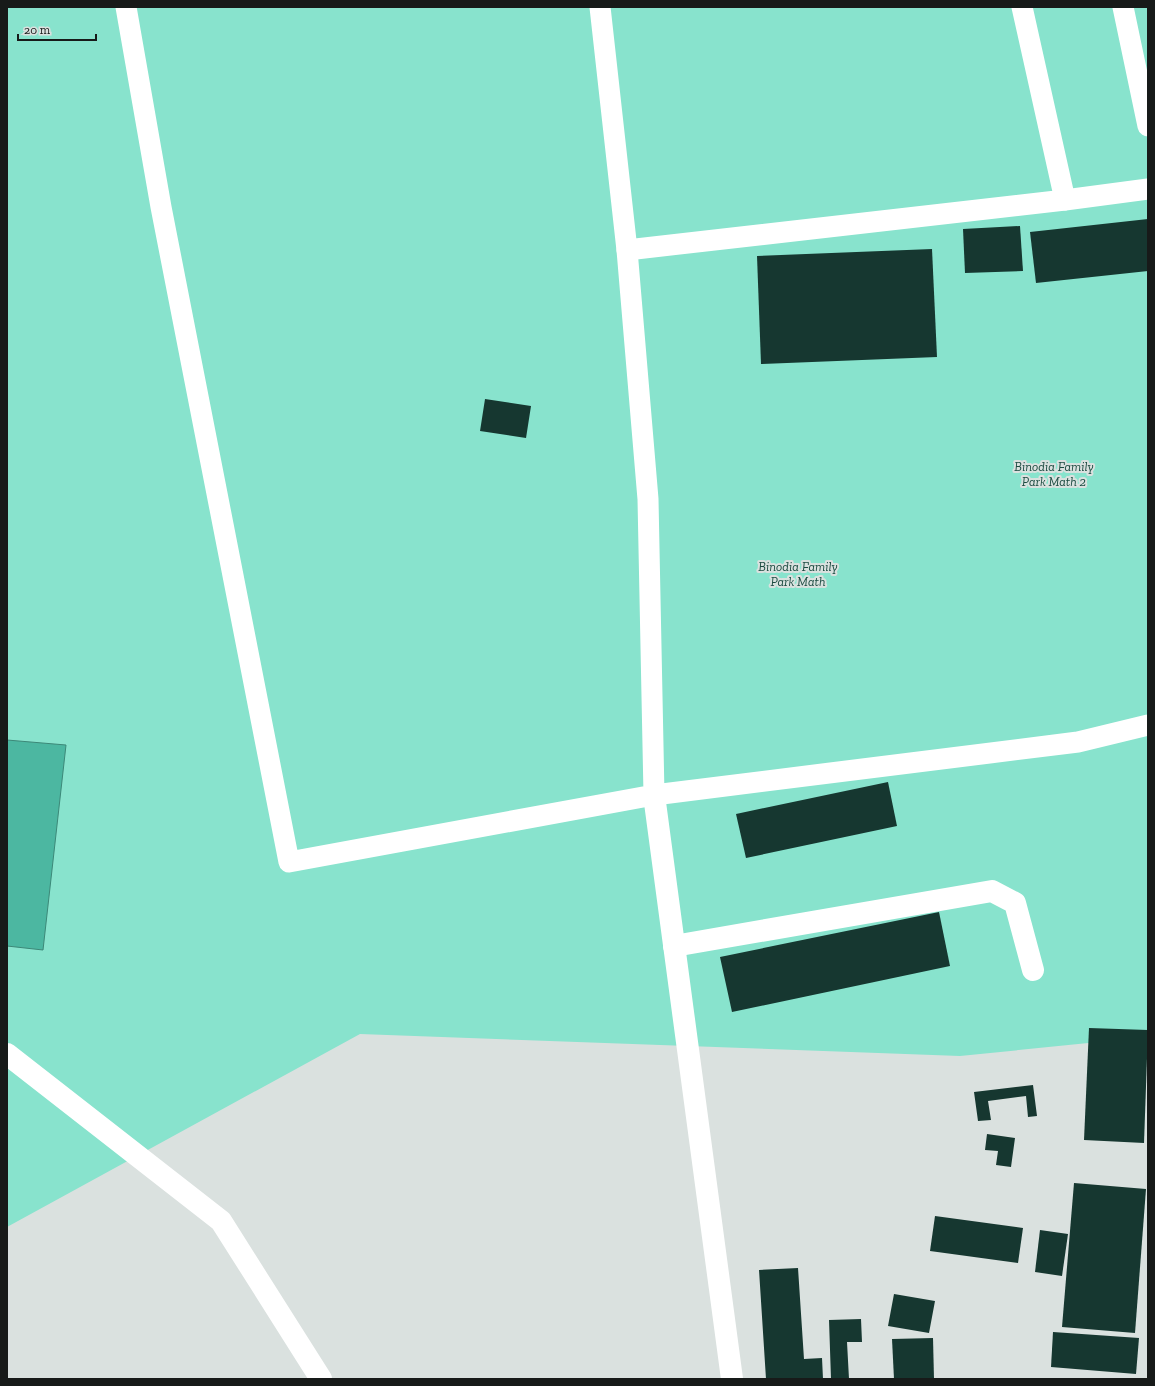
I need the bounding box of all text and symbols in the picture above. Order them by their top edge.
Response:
scale bar [18,16,96,42]
text: 20 m [24,23,51,37]
park label: Binodia Family Park Math 2 [1014,459,1094,489]
park label: Binodia Family Park Math [758,559,838,589]

